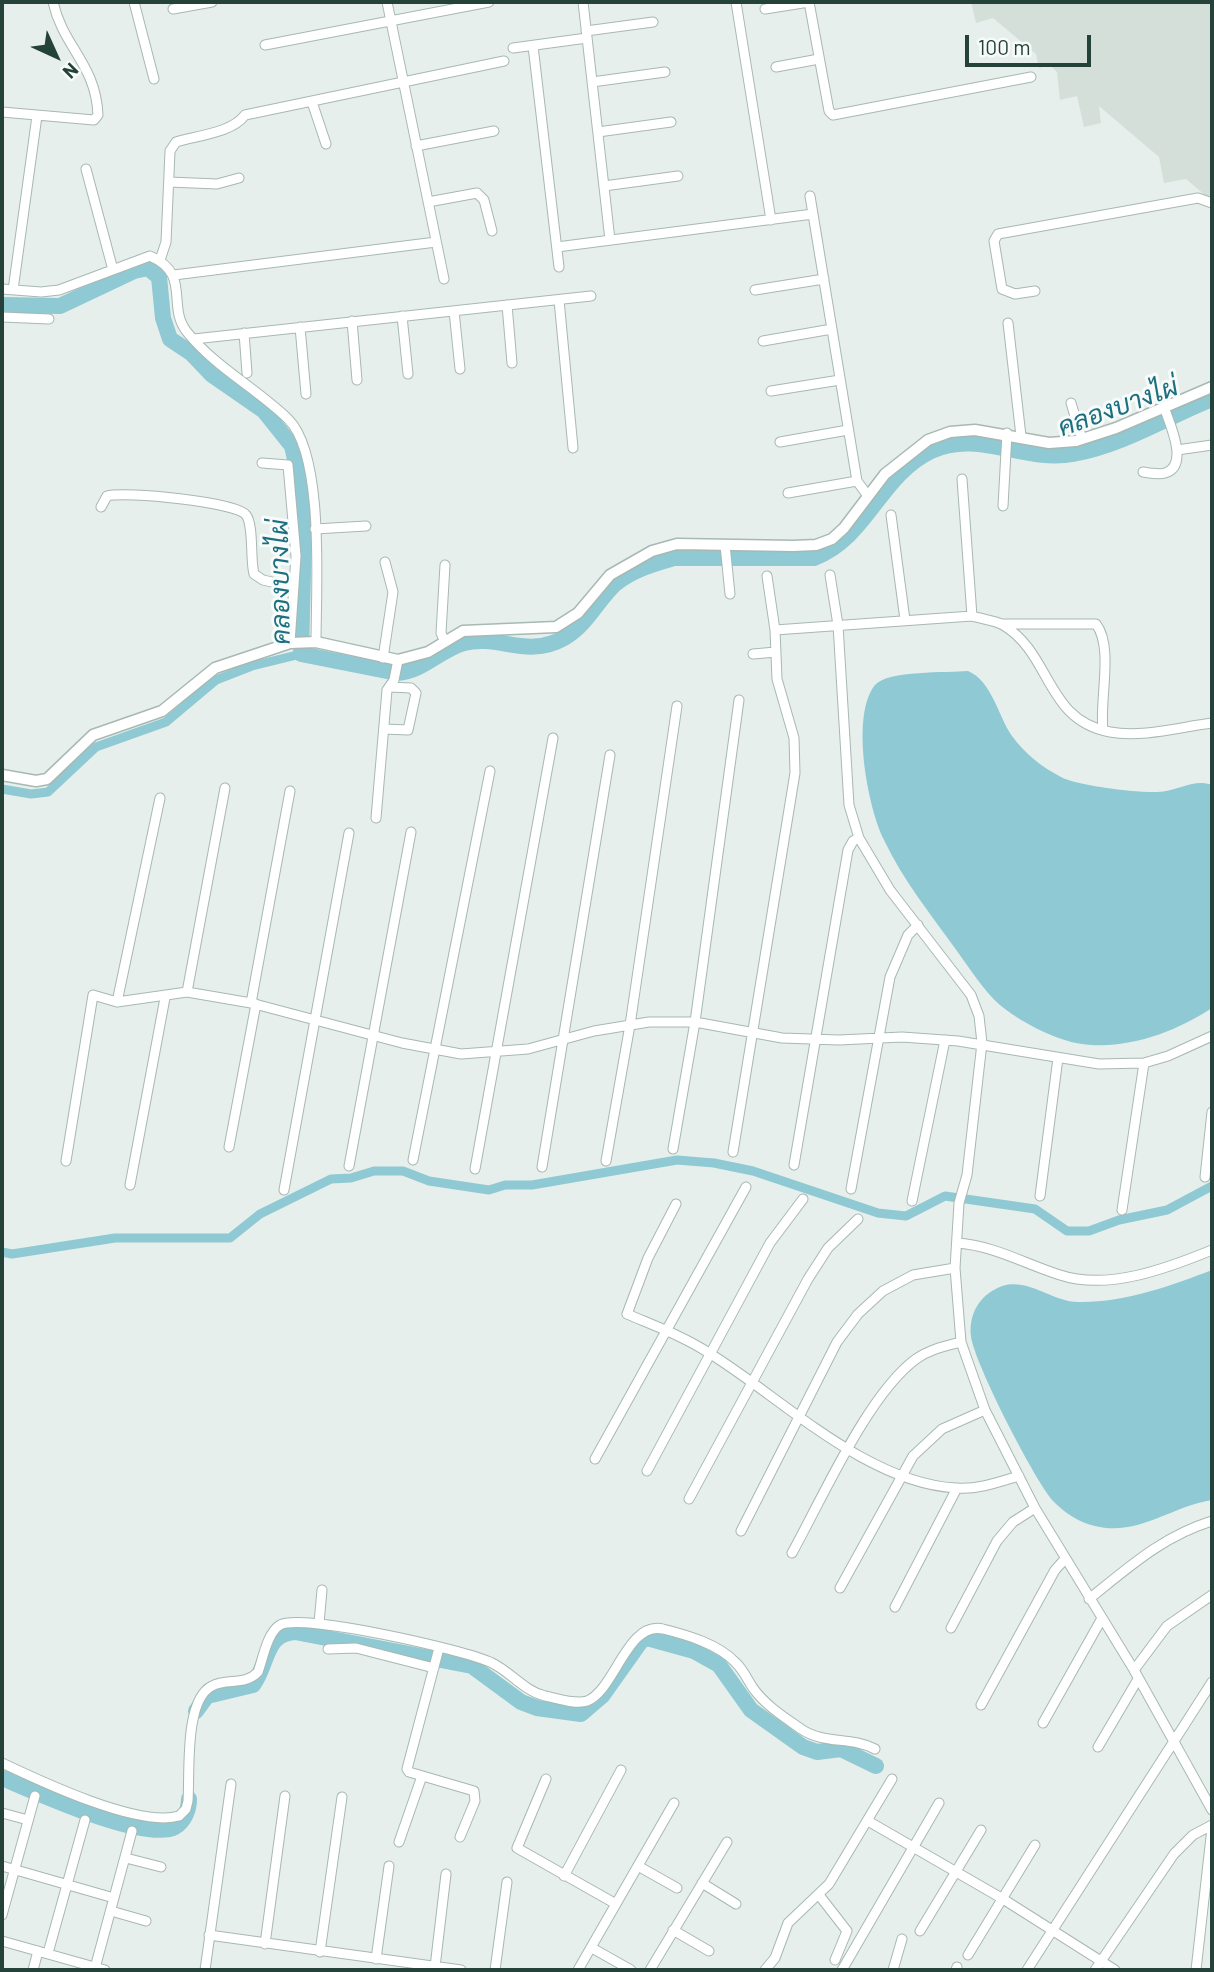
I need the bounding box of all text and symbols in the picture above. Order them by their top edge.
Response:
north arrow [21,21,91,91]
scale bar [969,21,1095,65]
text: 100 m [978,34,1031,59]
text: N [59,59,84,84]
water label: คลองบางไผ่ [1054,371,1182,443]
water label: คลองบางไผ่ [263,519,297,645]

